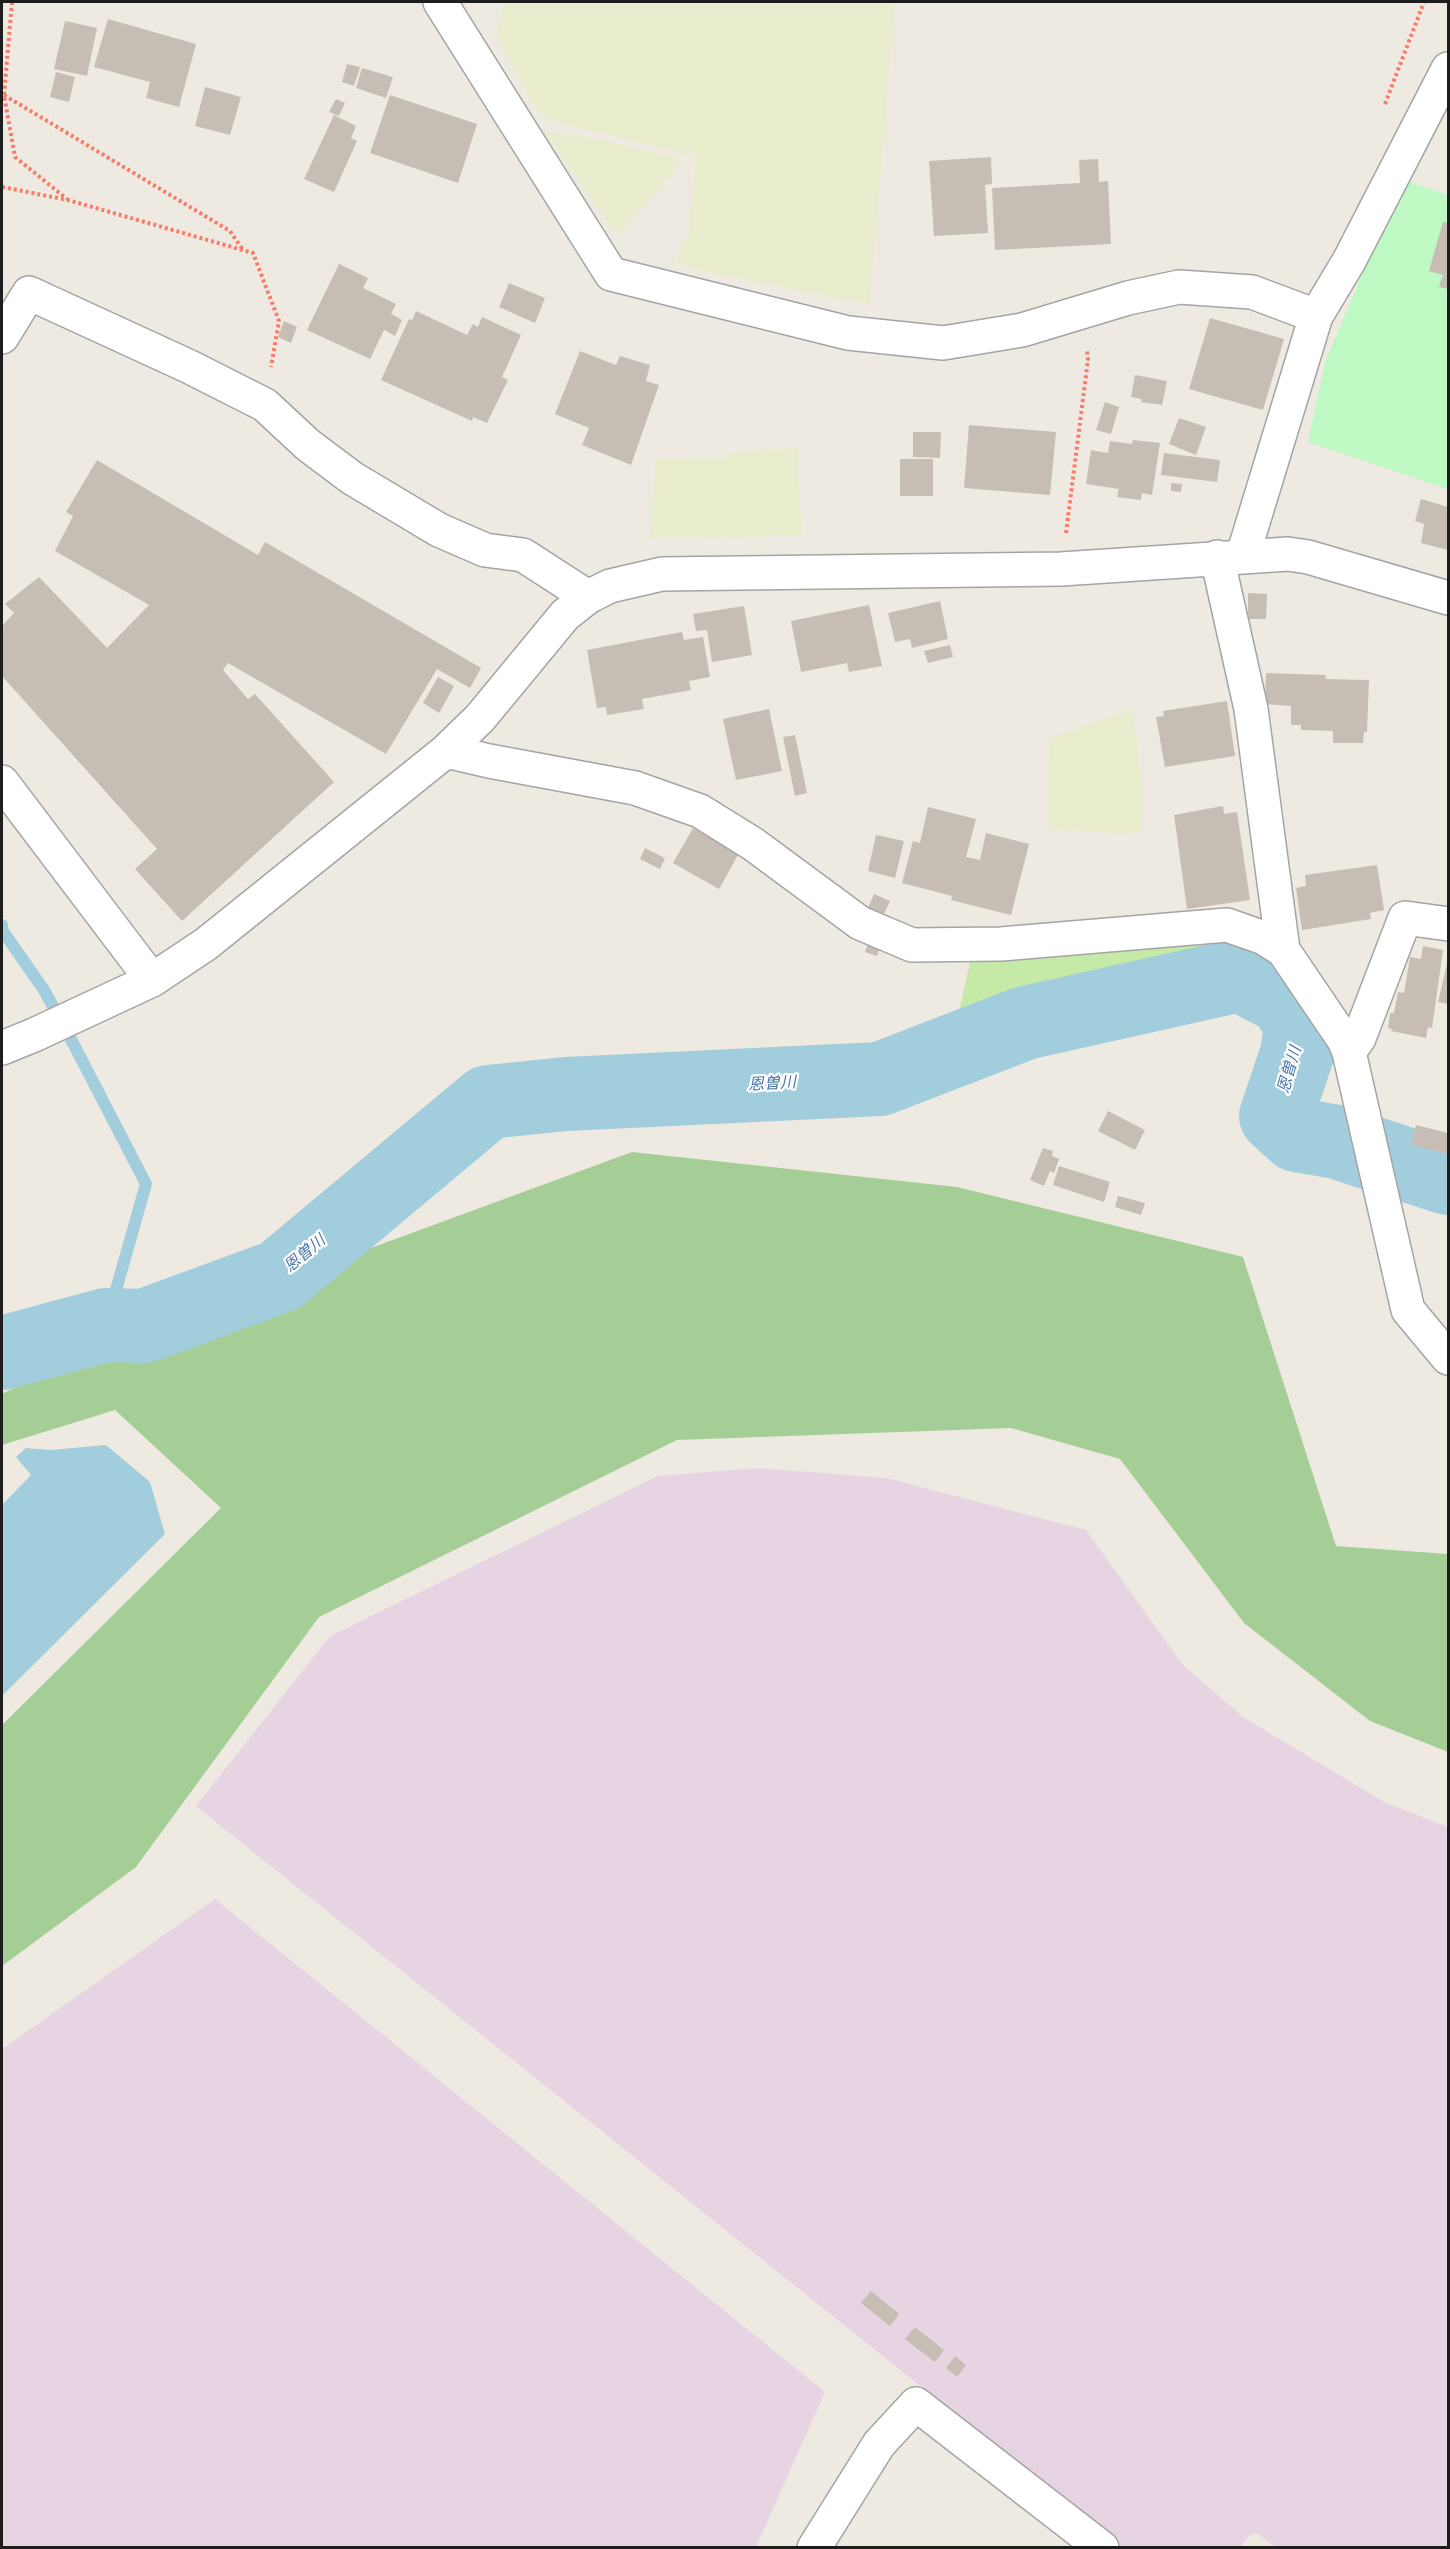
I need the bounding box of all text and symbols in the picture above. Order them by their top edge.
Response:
water label: 恩曽川 [1274,1044,1306,1096]
water label: 恩曽川 [748,1073,796,1095]
water label: 恩曽川 [280,1231,330,1277]

